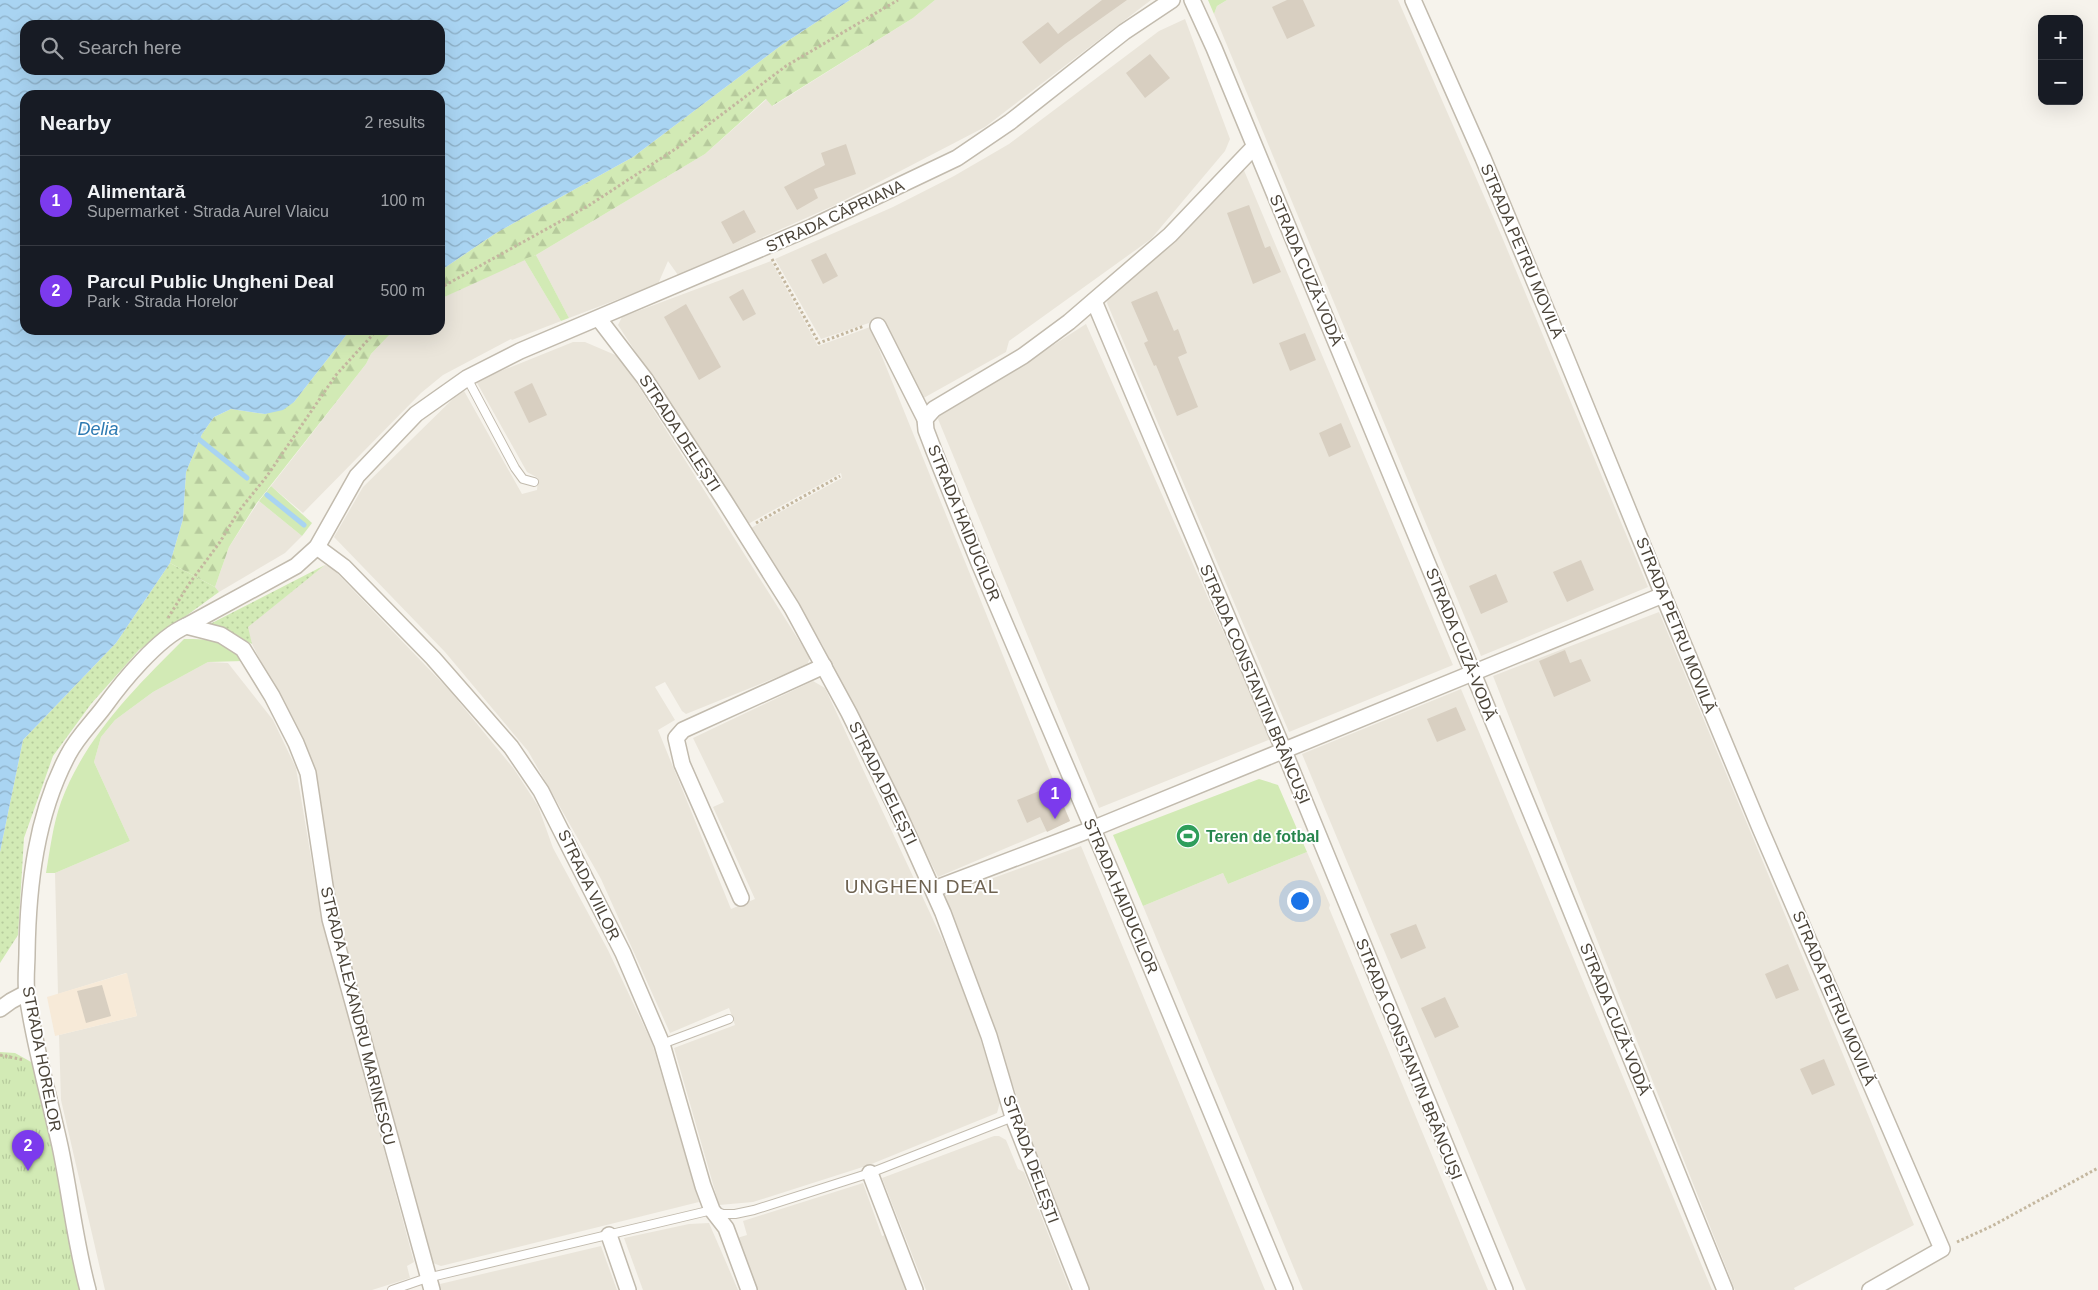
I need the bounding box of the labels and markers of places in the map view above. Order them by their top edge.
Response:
pin: 1 [1039,778,1071,819]
sports icon: Teren de fotbal [1175,823,1201,849]
place label: Teren de fotbal [1206,828,1320,845]
pin: 2 [12,1130,44,1171]

